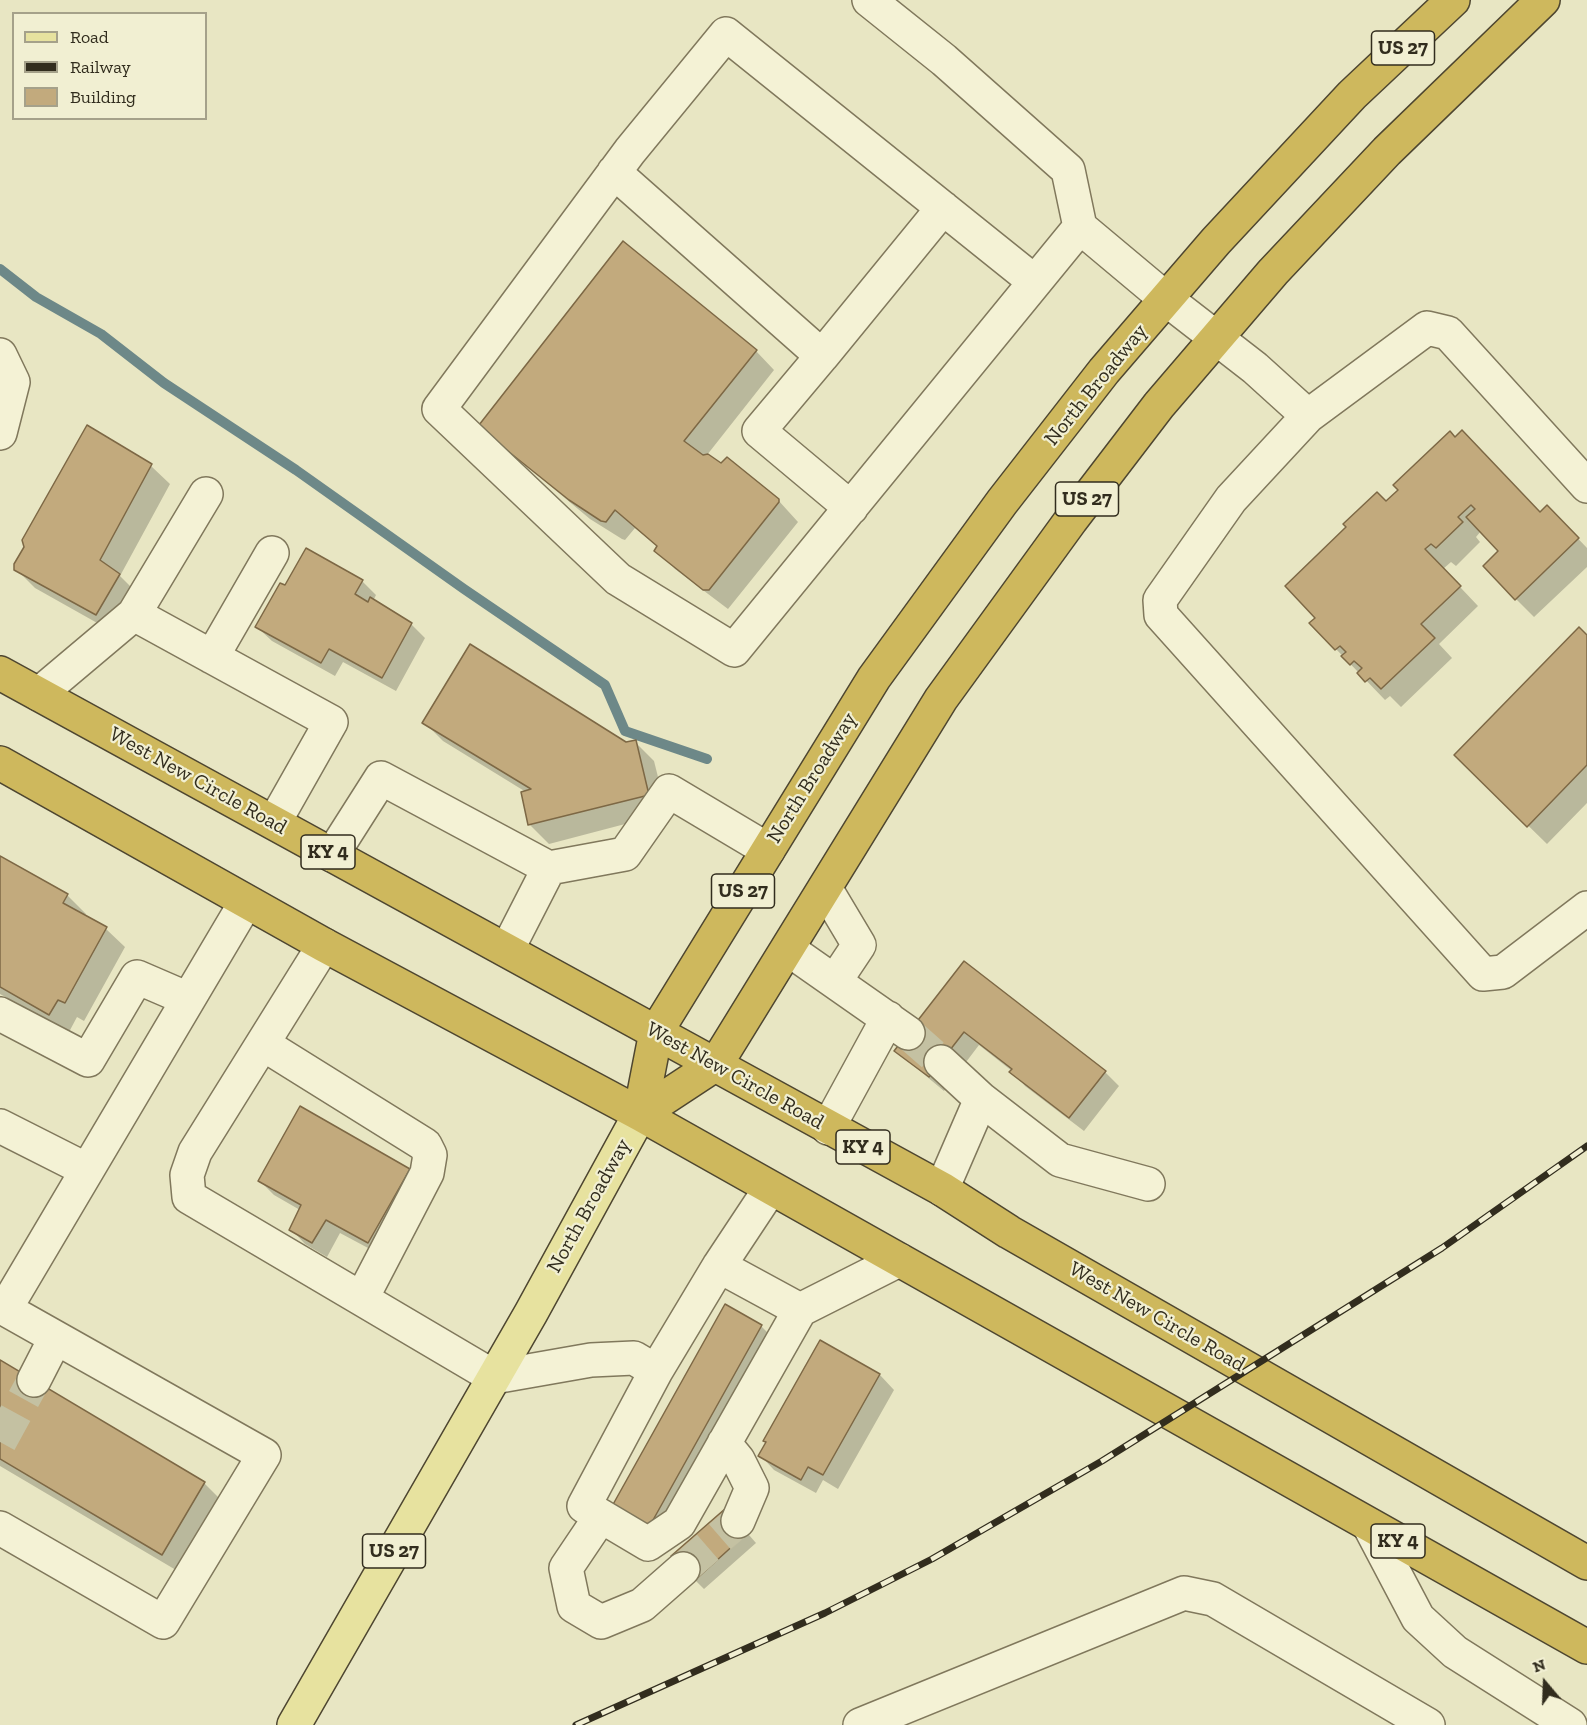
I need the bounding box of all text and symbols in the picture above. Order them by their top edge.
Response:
legend [12,12,207,120]
text: Road [70,26,109,48]
road number: US 27 [1372,31,1434,65]
text: Railway [70,56,131,78]
text: Building [70,86,136,108]
street label: North Broadway [1039,319,1153,451]
road number: US 27 [1056,482,1118,516]
street label: North Broadway [762,708,862,848]
street label: West New Circle Road [105,722,291,840]
road number: KY 4 [301,835,355,869]
road number: US 27 [712,874,774,908]
street label: West New Circle Road [642,1017,828,1135]
road number: KY 4 [836,1130,890,1164]
street label: North Broadway [542,1135,636,1277]
street label: West New Circle Road [1064,1256,1250,1378]
road number: KY 4 [1371,1524,1425,1558]
road number: US 27 [362,1534,426,1568]
north arrow [1515,1653,1575,1713]
text: N [1530,1655,1548,1676]

